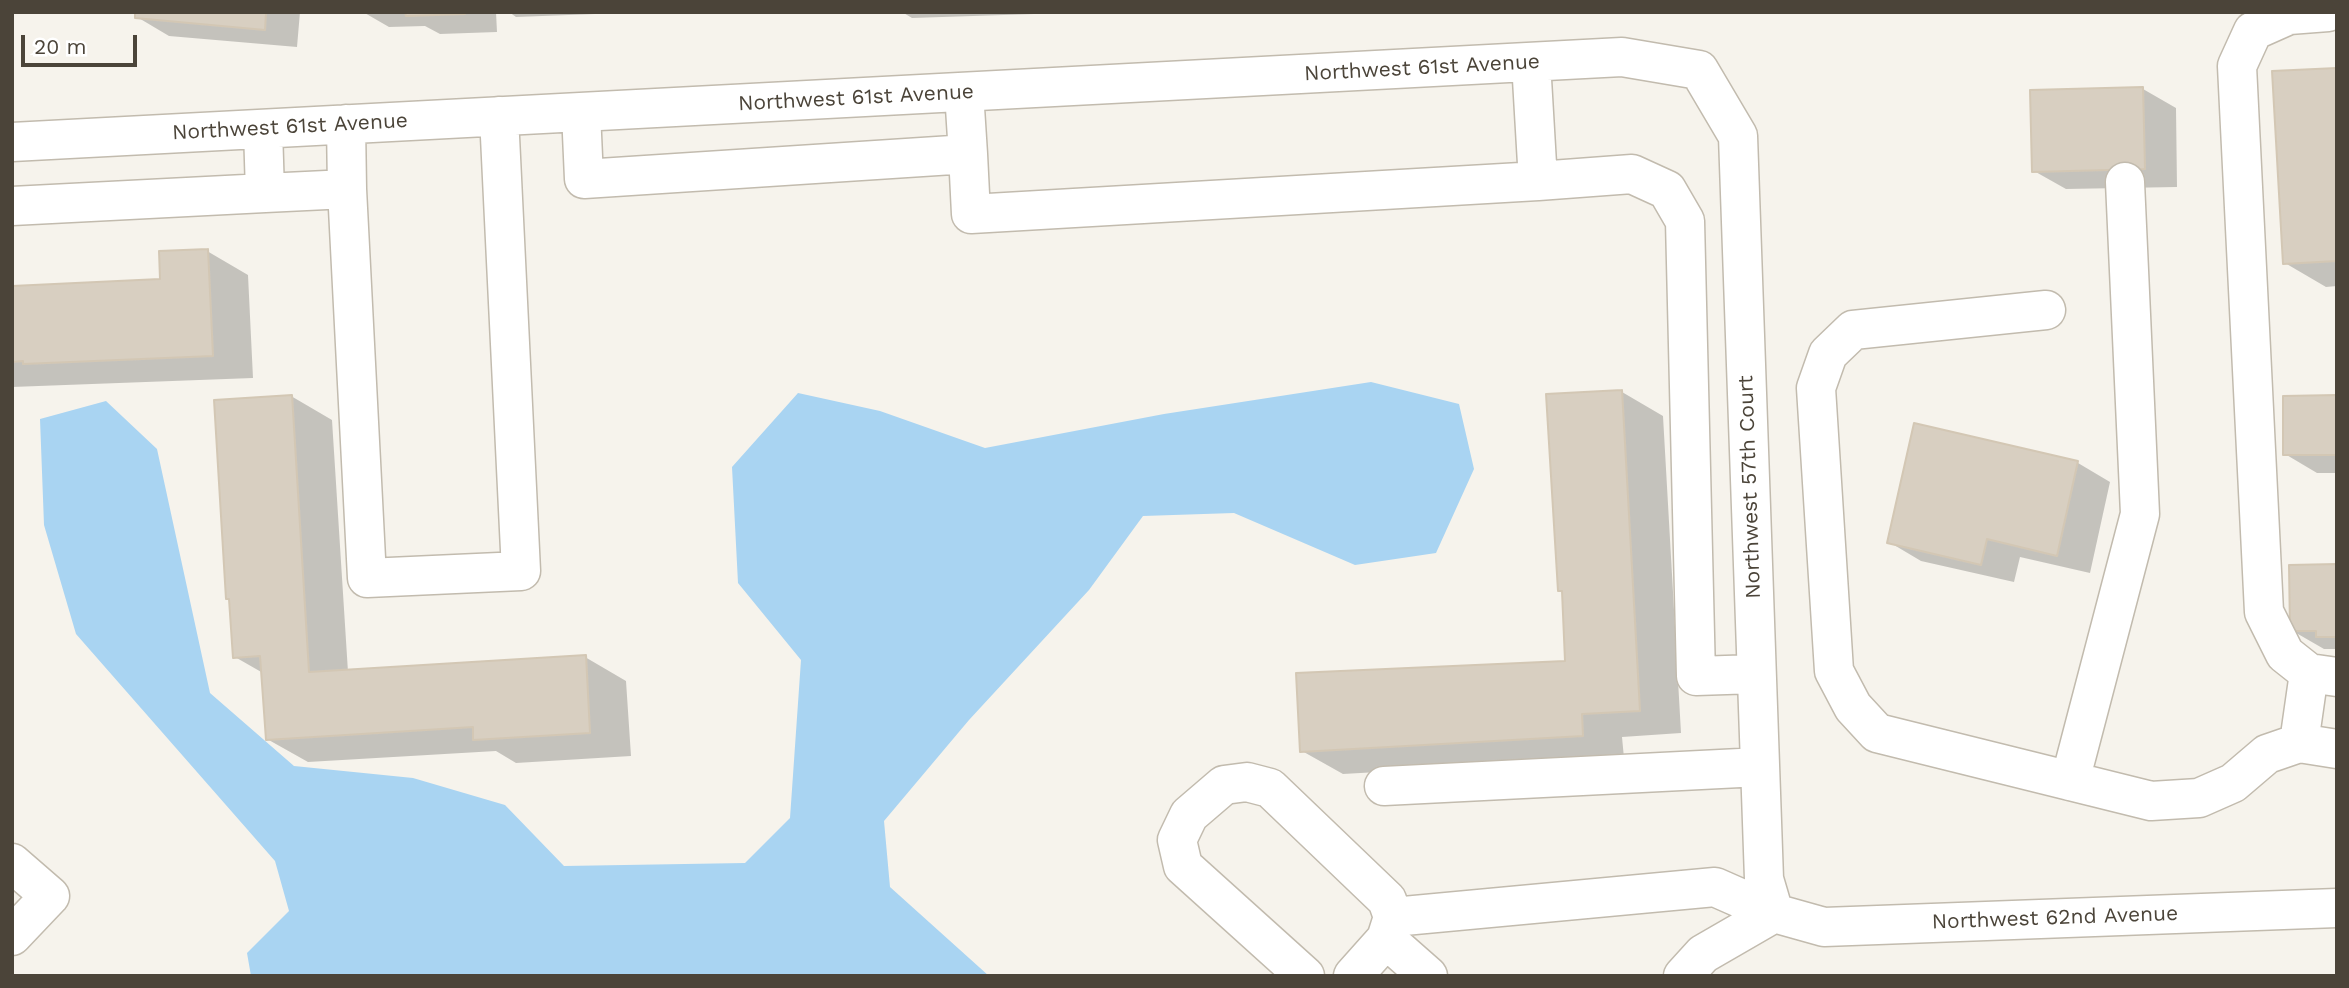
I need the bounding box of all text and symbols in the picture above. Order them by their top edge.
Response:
scale bar [24,21,140,65]
text: 20 m [34,34,86,59]
street label: Northwest 61st Avenue [1303,49,1541,87]
street label: Northwest 61st Avenue [737,79,975,117]
street label: Northwest 61st Avenue [171,108,409,146]
street label: Northwest 57th Court [1734,375,1766,599]
street label: Northwest 62nd Avenue [1931,901,2179,935]

